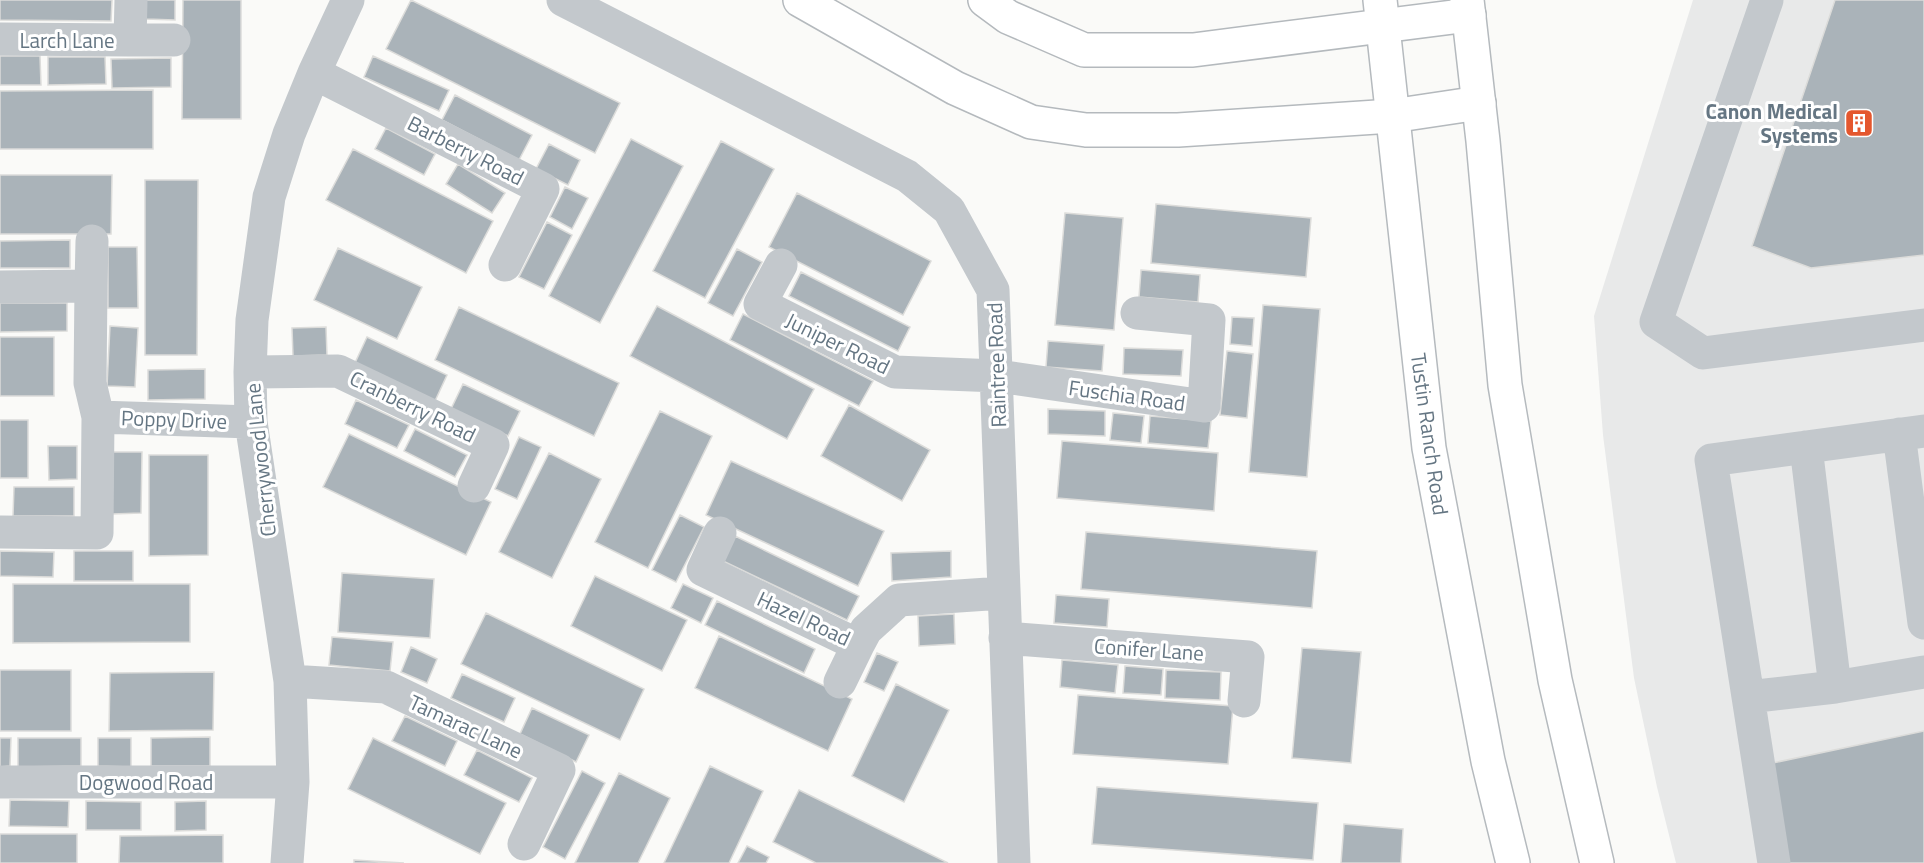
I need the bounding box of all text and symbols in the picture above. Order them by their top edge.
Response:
street label: Larch Lane [19,24,115,56]
place label: Canon Medical Systems [1706,95,1838,151]
street label: Barberry Road [402,107,530,193]
building icon: Canon Medical Systems [1843,107,1875,139]
street label: Raintree Road [978,302,1014,428]
street label: Juniper Road [781,304,895,382]
street label: Tustin Ranch Road [1403,351,1457,517]
street label: Cranberry Road [344,362,482,450]
street label: Fuschia Road [1067,371,1187,419]
street label: Cherrywood Lane [236,382,284,538]
street label: Poppy Drive [120,401,228,437]
street label: Hazel Road [752,582,856,654]
street label: Conifer Lane [1093,629,1205,669]
street label: Tamarac Lane [404,686,528,766]
street label: Dogwood Road [79,766,213,798]

